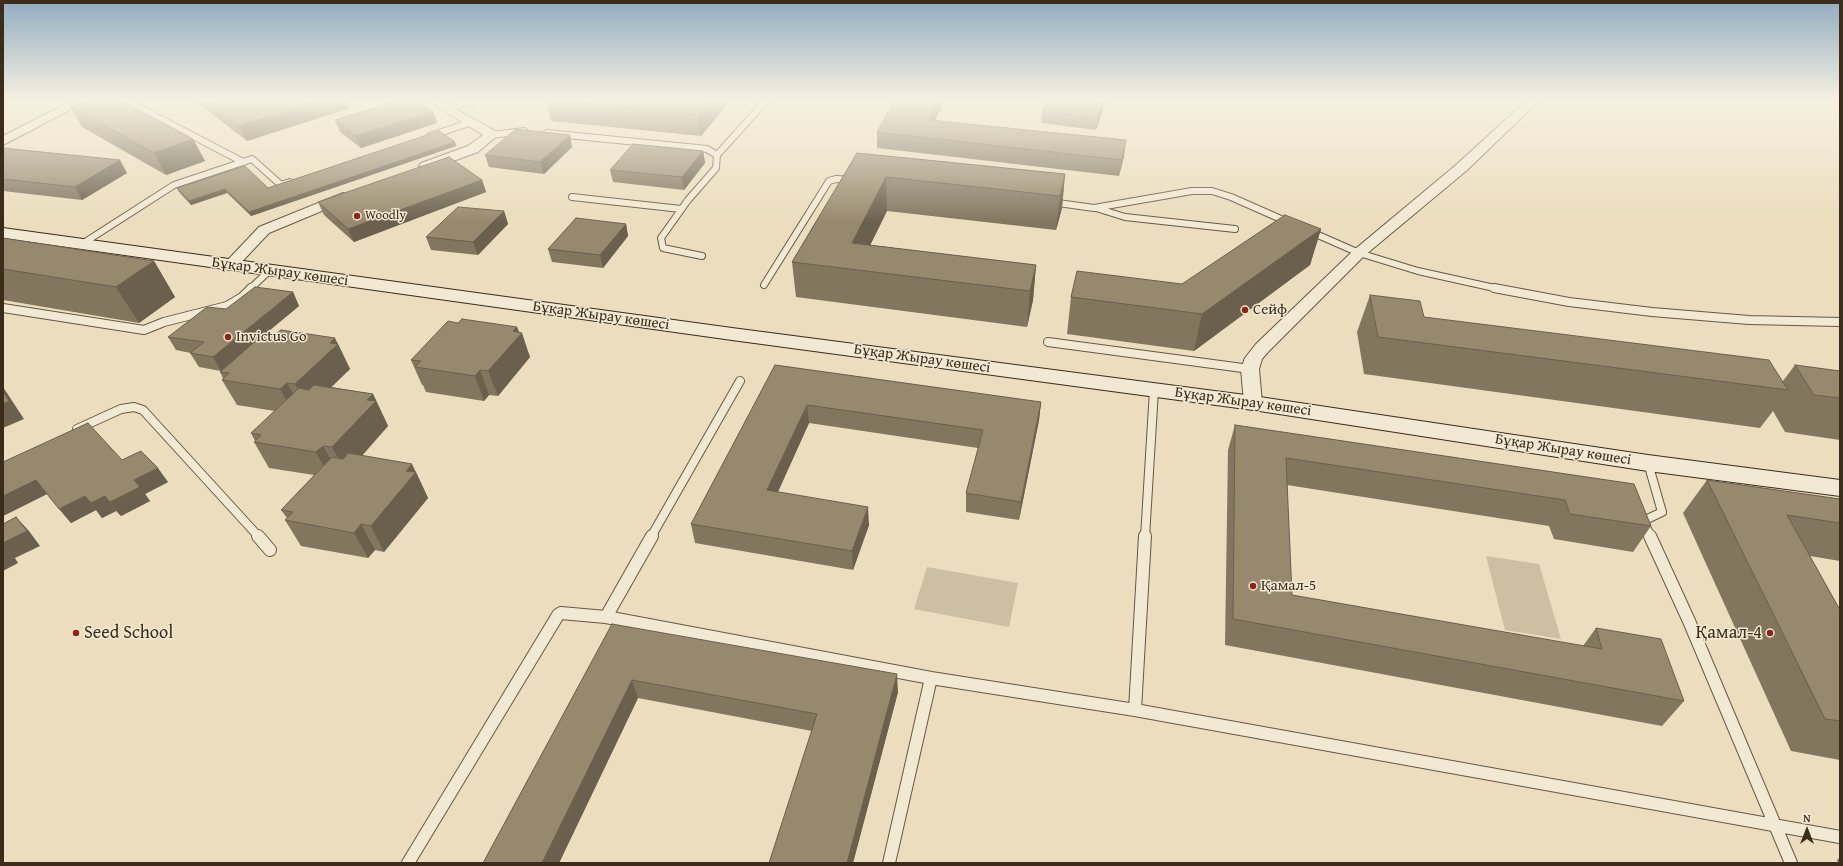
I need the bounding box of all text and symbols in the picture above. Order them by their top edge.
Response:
place label: Woodly [365,208,406,224]
marker: Woodly [352,211,362,221]
street label: Бұқар Жырау көшесі [211,254,349,290]
street label: Бұқар Жырау көшесі [532,298,670,334]
place label: Сейф [1253,301,1287,319]
marker: Сейф [1240,305,1250,315]
place label: Invictus Go [236,328,307,346]
marker: Invictus Go [223,332,233,342]
street label: Бұқар Жырау көшесі [853,341,991,377]
street label: Бұқар Жырау көшесі [1174,384,1312,420]
street label: Бұқар Жырау көшесі [1494,430,1632,470]
place label: Қамал-5 [1261,577,1316,595]
marker: Қамал-5 [1248,581,1258,591]
place label: Seed School [84,622,173,644]
place label: Қамал-4 [1696,622,1762,644]
marker: Seed School [71,628,81,638]
marker: Қамал-4 [1765,628,1775,638]
north arrow [1787,810,1827,850]
text: N [1803,810,1811,826]

